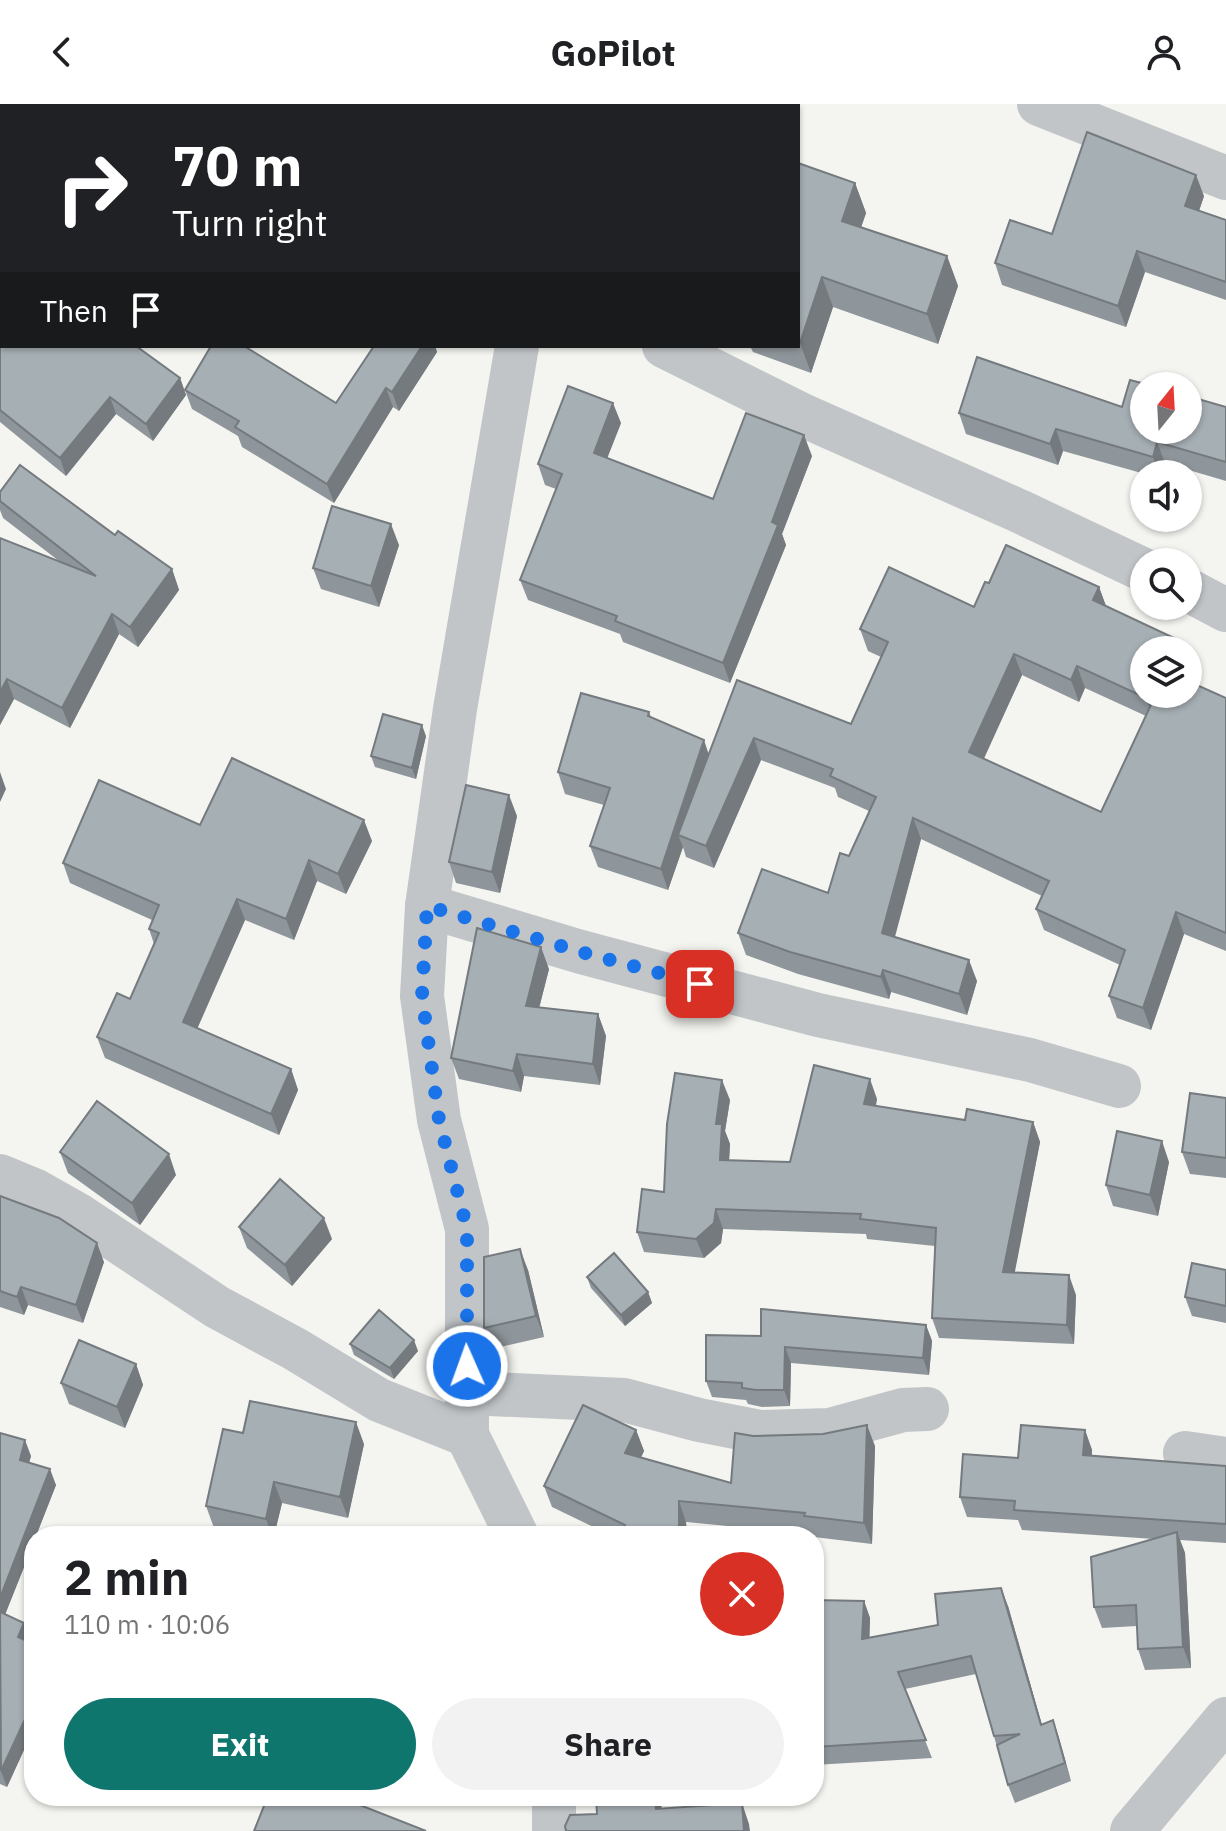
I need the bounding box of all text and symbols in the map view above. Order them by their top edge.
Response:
text: GoPilot [551,29,675,76]
icon: back [40,30,84,74]
icon: person [1142,30,1186,74]
text: 70 m [172,129,302,201]
icon: right [40,136,144,240]
text: Turn right [172,199,328,246]
icon: arrive [124,288,168,332]
text: Then [40,291,108,330]
north arrow [1130,372,1202,444]
map controls [1130,372,1202,708]
button: sound [1130,460,1202,532]
button: search [1130,548,1202,620]
button: layers [1130,636,1202,708]
pin [666,950,734,1018]
icon: arrive [678,962,722,1006]
position arrow [425,1324,509,1408]
text: 2 min [64,1546,189,1608]
button: close [700,1552,784,1636]
text: 110 m · 10:06 [64,1607,230,1641]
button: Exit [64,1698,416,1790]
button: Share [432,1698,784,1790]

